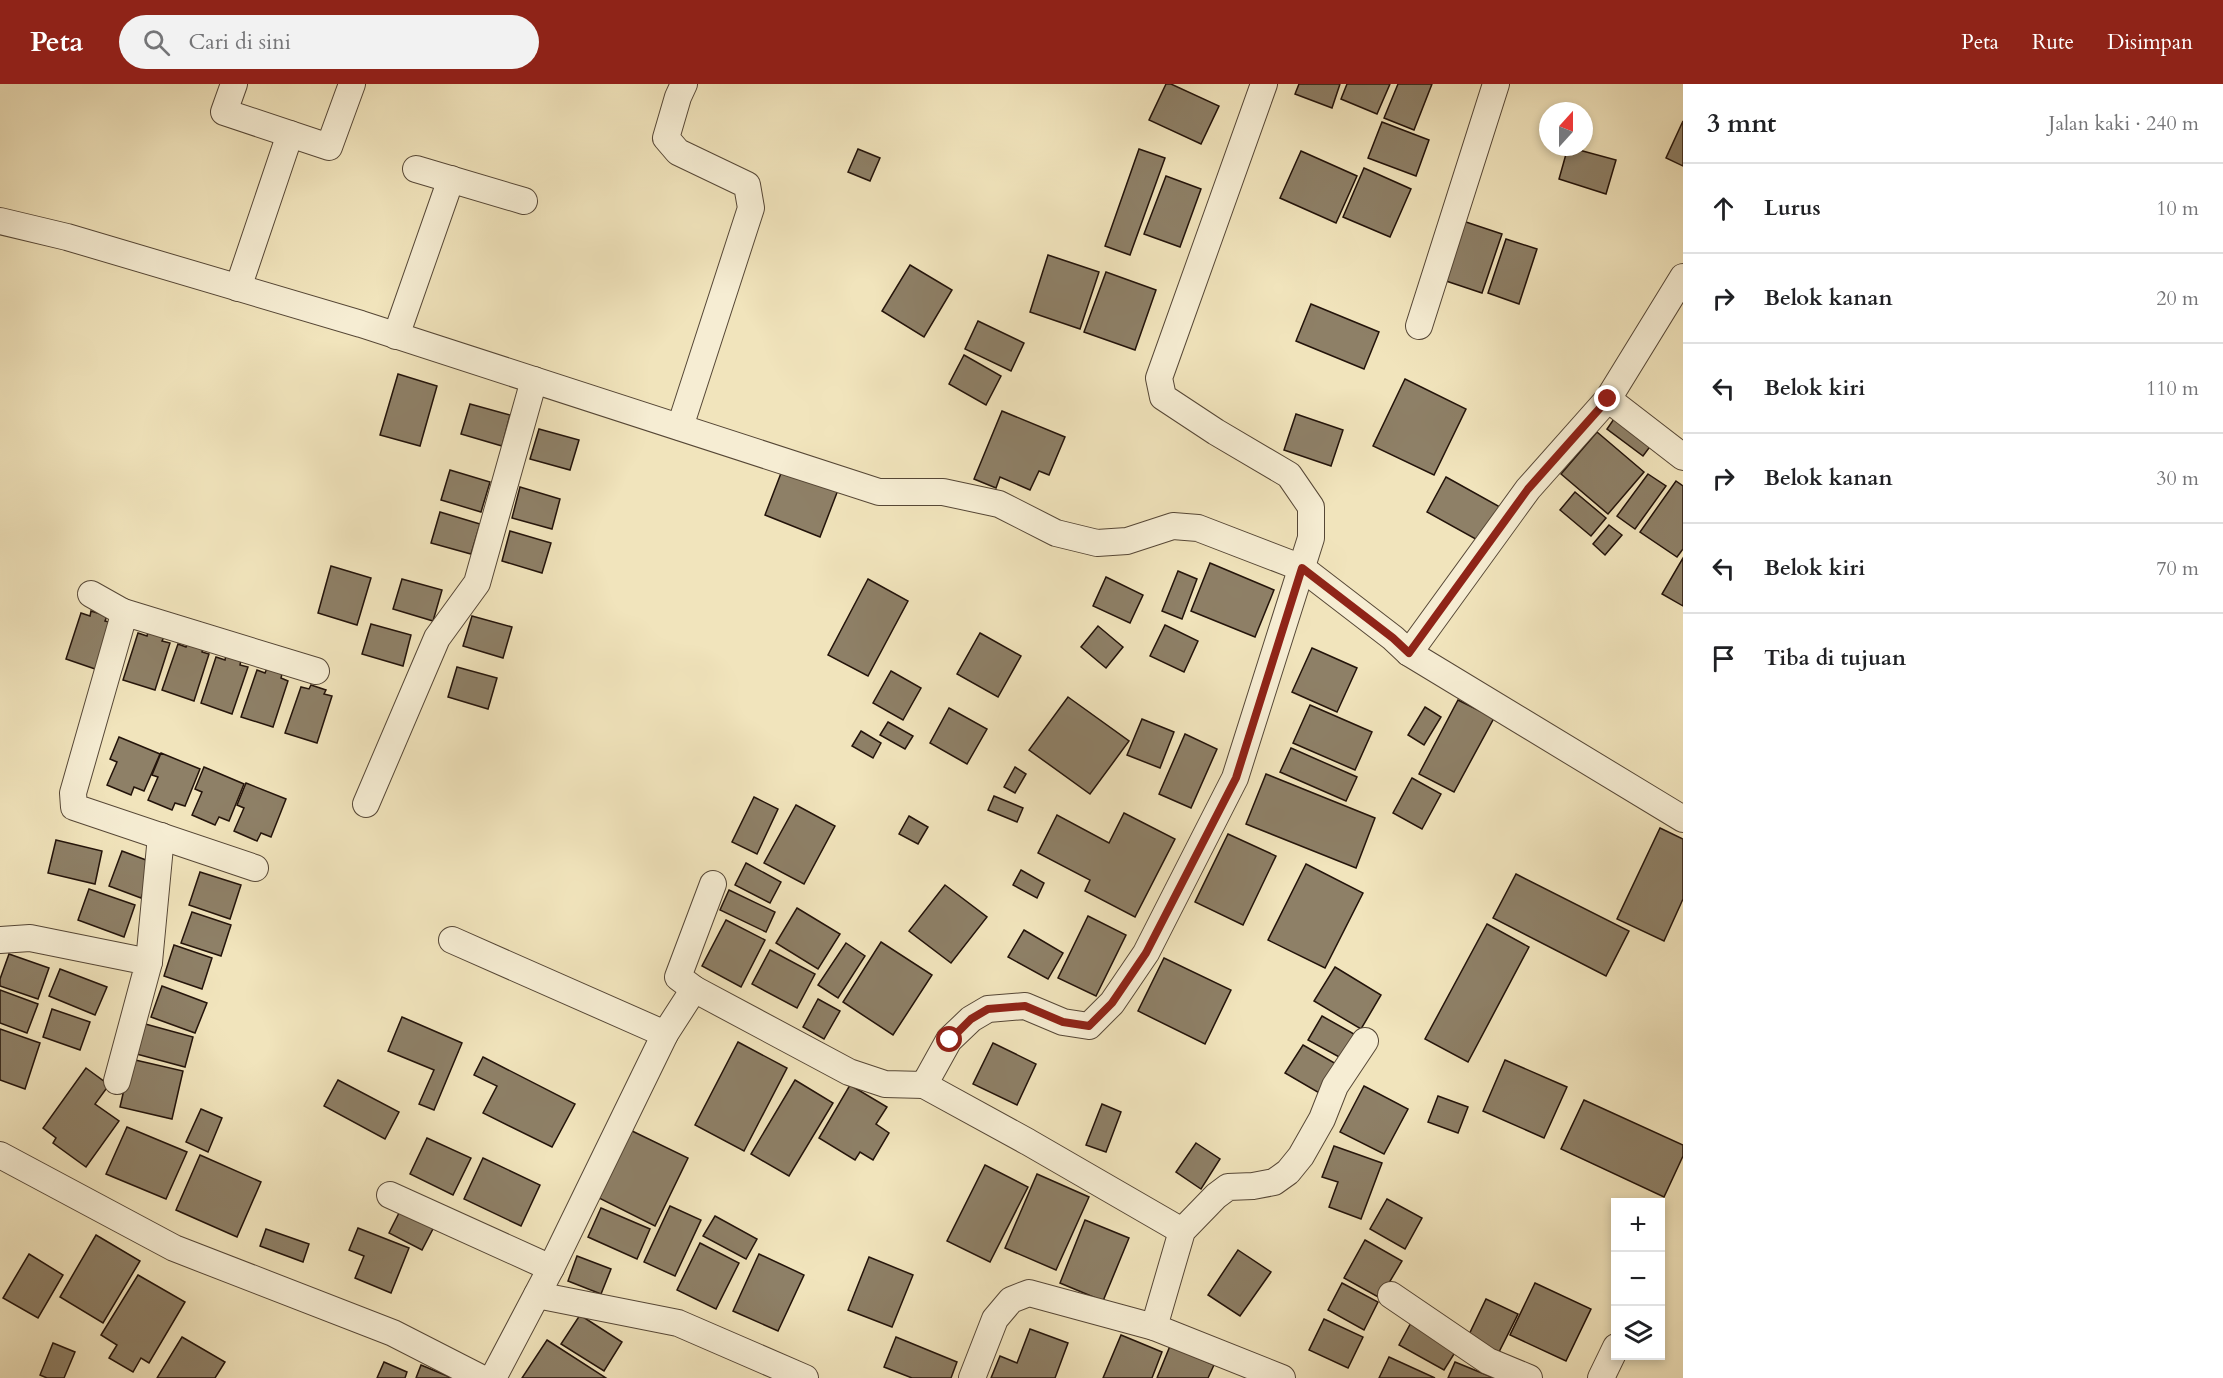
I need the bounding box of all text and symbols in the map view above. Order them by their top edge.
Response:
search box [119,15,539,69]
text: Peta [30,23,83,61]
icon: search [140,26,173,59]
text: Cari di sini [188,27,291,57]
text: Peta [1961,28,1999,57]
text: Rute [2032,28,2074,57]
text: Disimpan [2107,28,2193,57]
north arrow [1539,102,1593,156]
text: 3 mnt [1707,106,1776,141]
text: Jalan kaki · 240 m [2049,110,2199,137]
icon: ahead [1707,192,1740,225]
text: Lurus [1764,193,1821,223]
text: 10 m [2156,195,2199,222]
icon: right [1707,282,1740,315]
text: Belok kanan [1764,283,1893,313]
text: 20 m [2156,285,2199,312]
icon: left [1707,372,1740,405]
text: Belok kiri [1764,373,1865,403]
text: 110 m [2146,375,2199,402]
route end [1594,385,1620,411]
icon: right [1707,462,1740,495]
text: Belok kanan [1764,463,1893,493]
text: 30 m [2156,465,2199,492]
icon: left [1707,552,1740,585]
text: Belok kiri [1764,553,1865,583]
text: 70 m [2156,555,2199,582]
icon: arrive [1707,642,1740,675]
text: Tiba di tujuan [1764,643,1906,673]
route start [936,1026,962,1052]
map controls [1611,1198,1665,1360]
button: + [1611,1198,1665,1252]
button: − [1611,1252,1665,1306]
button: layers [1611,1306,1665,1360]

